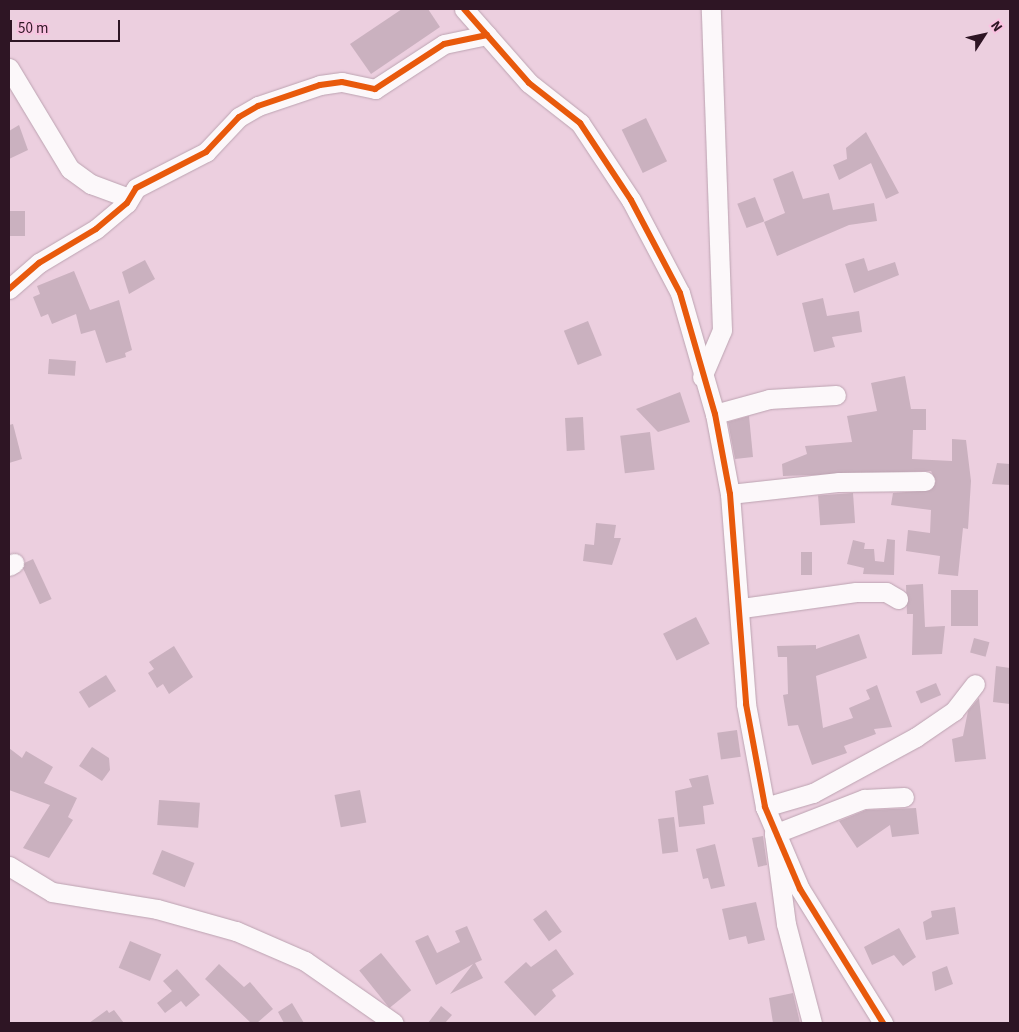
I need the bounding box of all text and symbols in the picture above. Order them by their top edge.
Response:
scale bar [12,10,122,42]
north arrow [959,10,1009,60]
text: N [985,17,1007,36]
text: 50 m [18,18,48,39]

